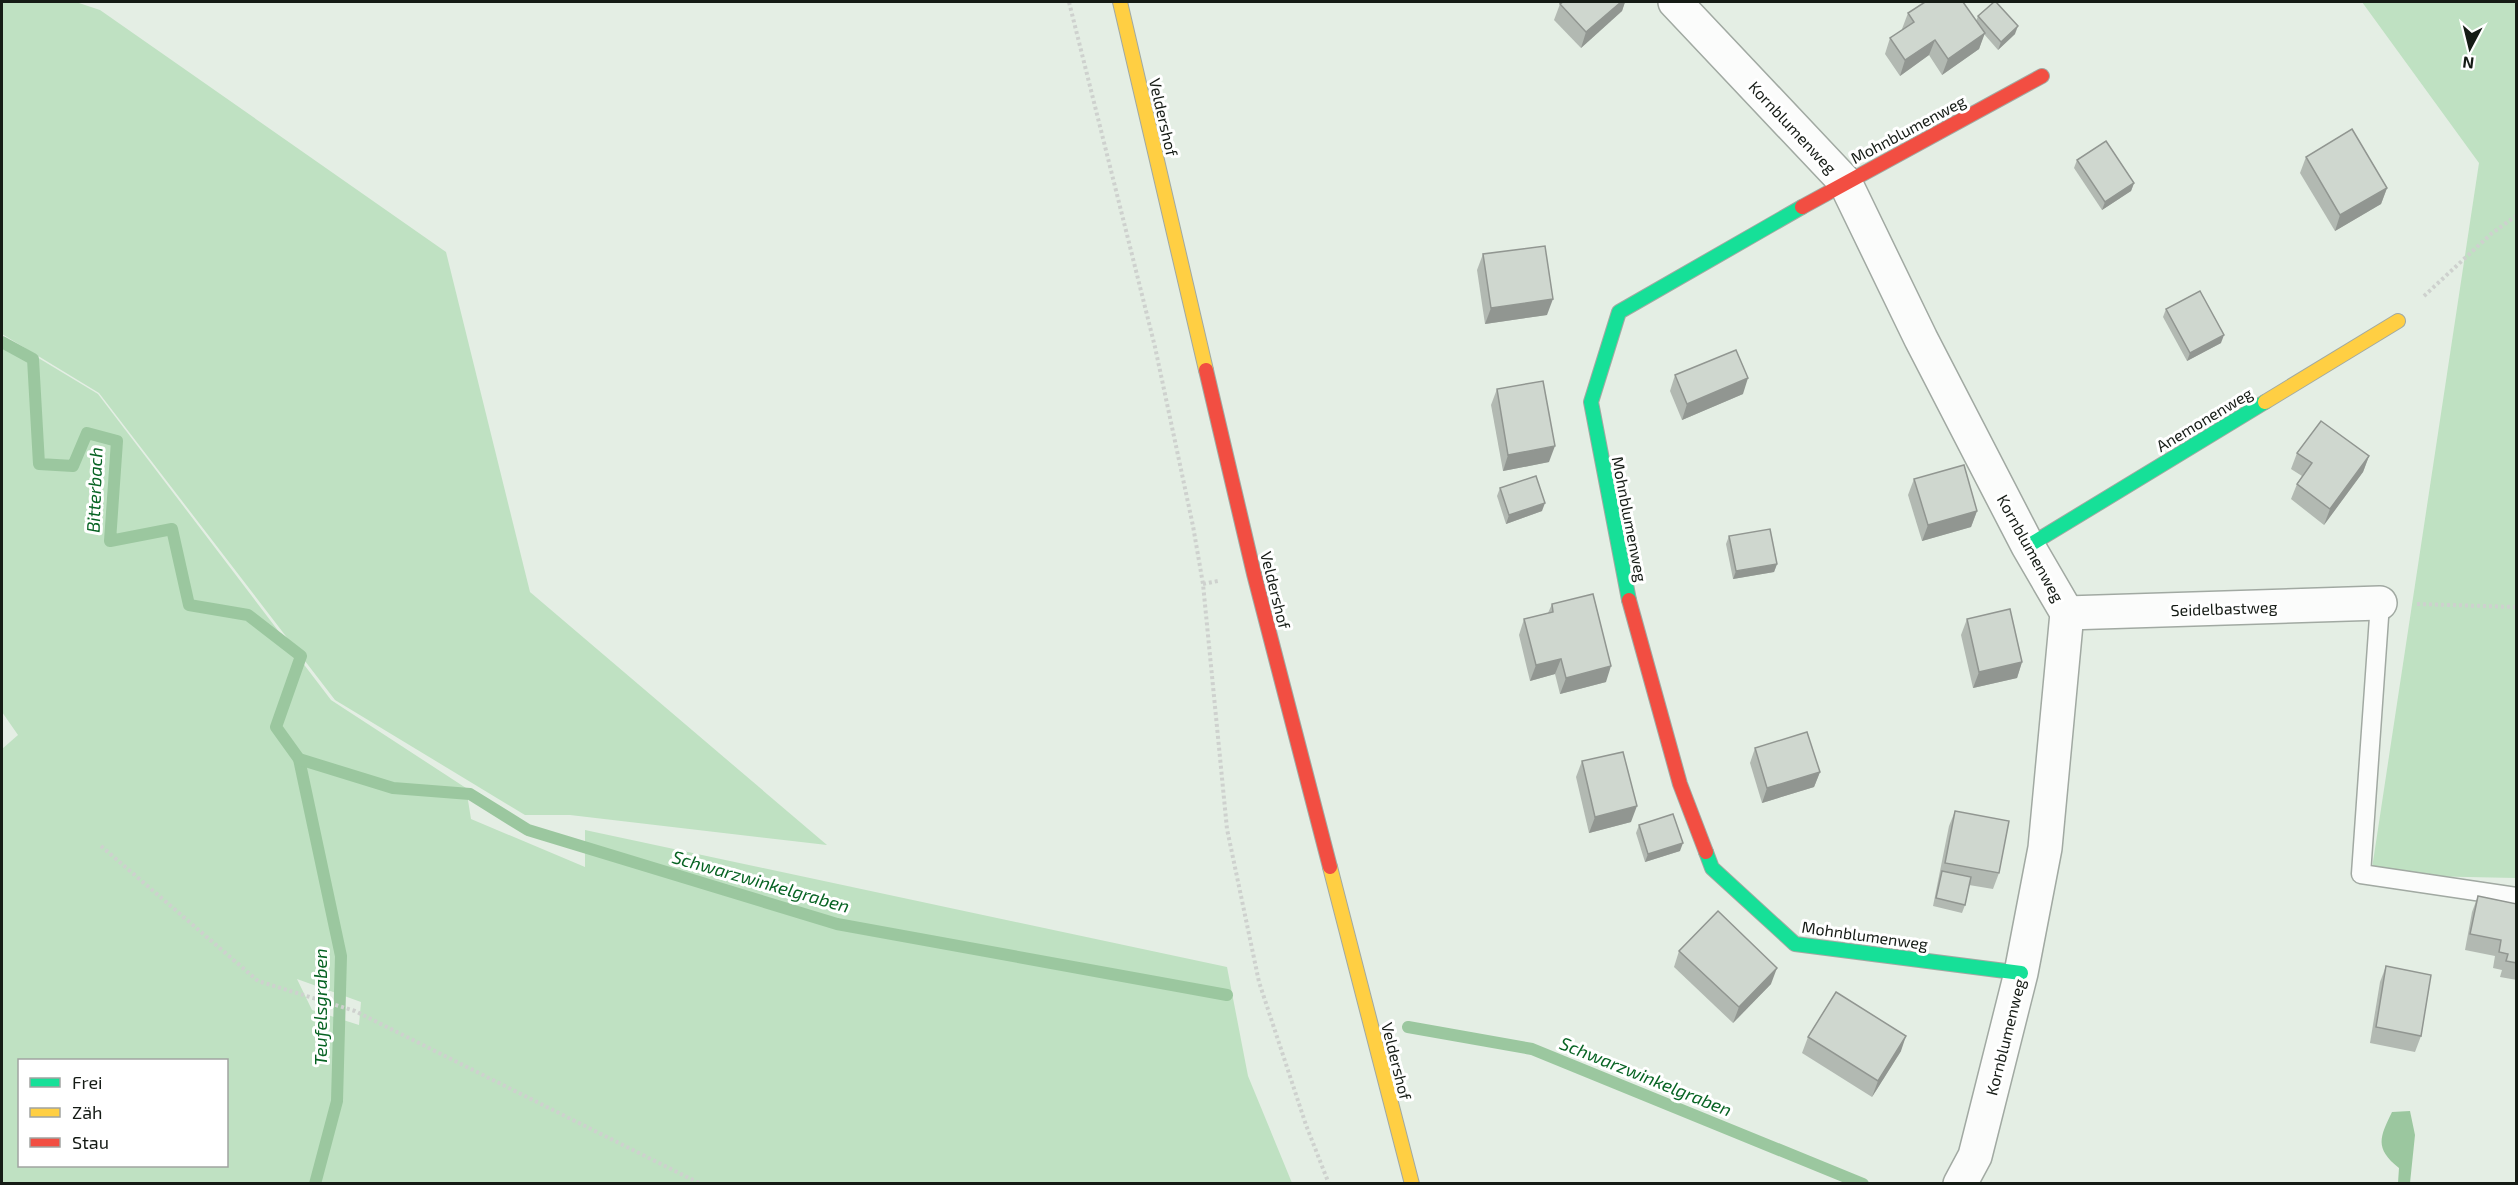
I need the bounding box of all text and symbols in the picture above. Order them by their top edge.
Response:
north arrow [2440,18,2500,78]
text: N [2461,53,2475,74]
street label: Veldershof [1146,76,1182,159]
street label: Kornblumenweg [1745,77,1841,177]
street label: Mohnblumenweg [1847,91,1969,167]
street label: Anemonenweg [2152,383,2256,455]
water label: Bitterbach [82,447,106,533]
street label: Mohnblumenweg [1609,455,1651,583]
street label: Kornblumenweg [1994,491,2068,605]
street label: Veldershof [1257,549,1295,632]
street label: Seidelbastweg [2170,597,2278,619]
water label: Schwarzwinkelgraben [670,845,852,917]
street label: Mohnblumenweg [1801,917,1929,953]
water label: Teufelsgraben [309,948,331,1066]
street label: Kornblumenweg [1981,977,2029,1097]
street label: Veldershof [1378,1020,1416,1103]
water label: Schwarzwinkelgraben [1557,1031,1735,1121]
legend [18,1059,228,1167]
text: Frei [72,1071,103,1093]
text: Zäh [72,1101,103,1123]
text: Stau [72,1131,109,1153]

